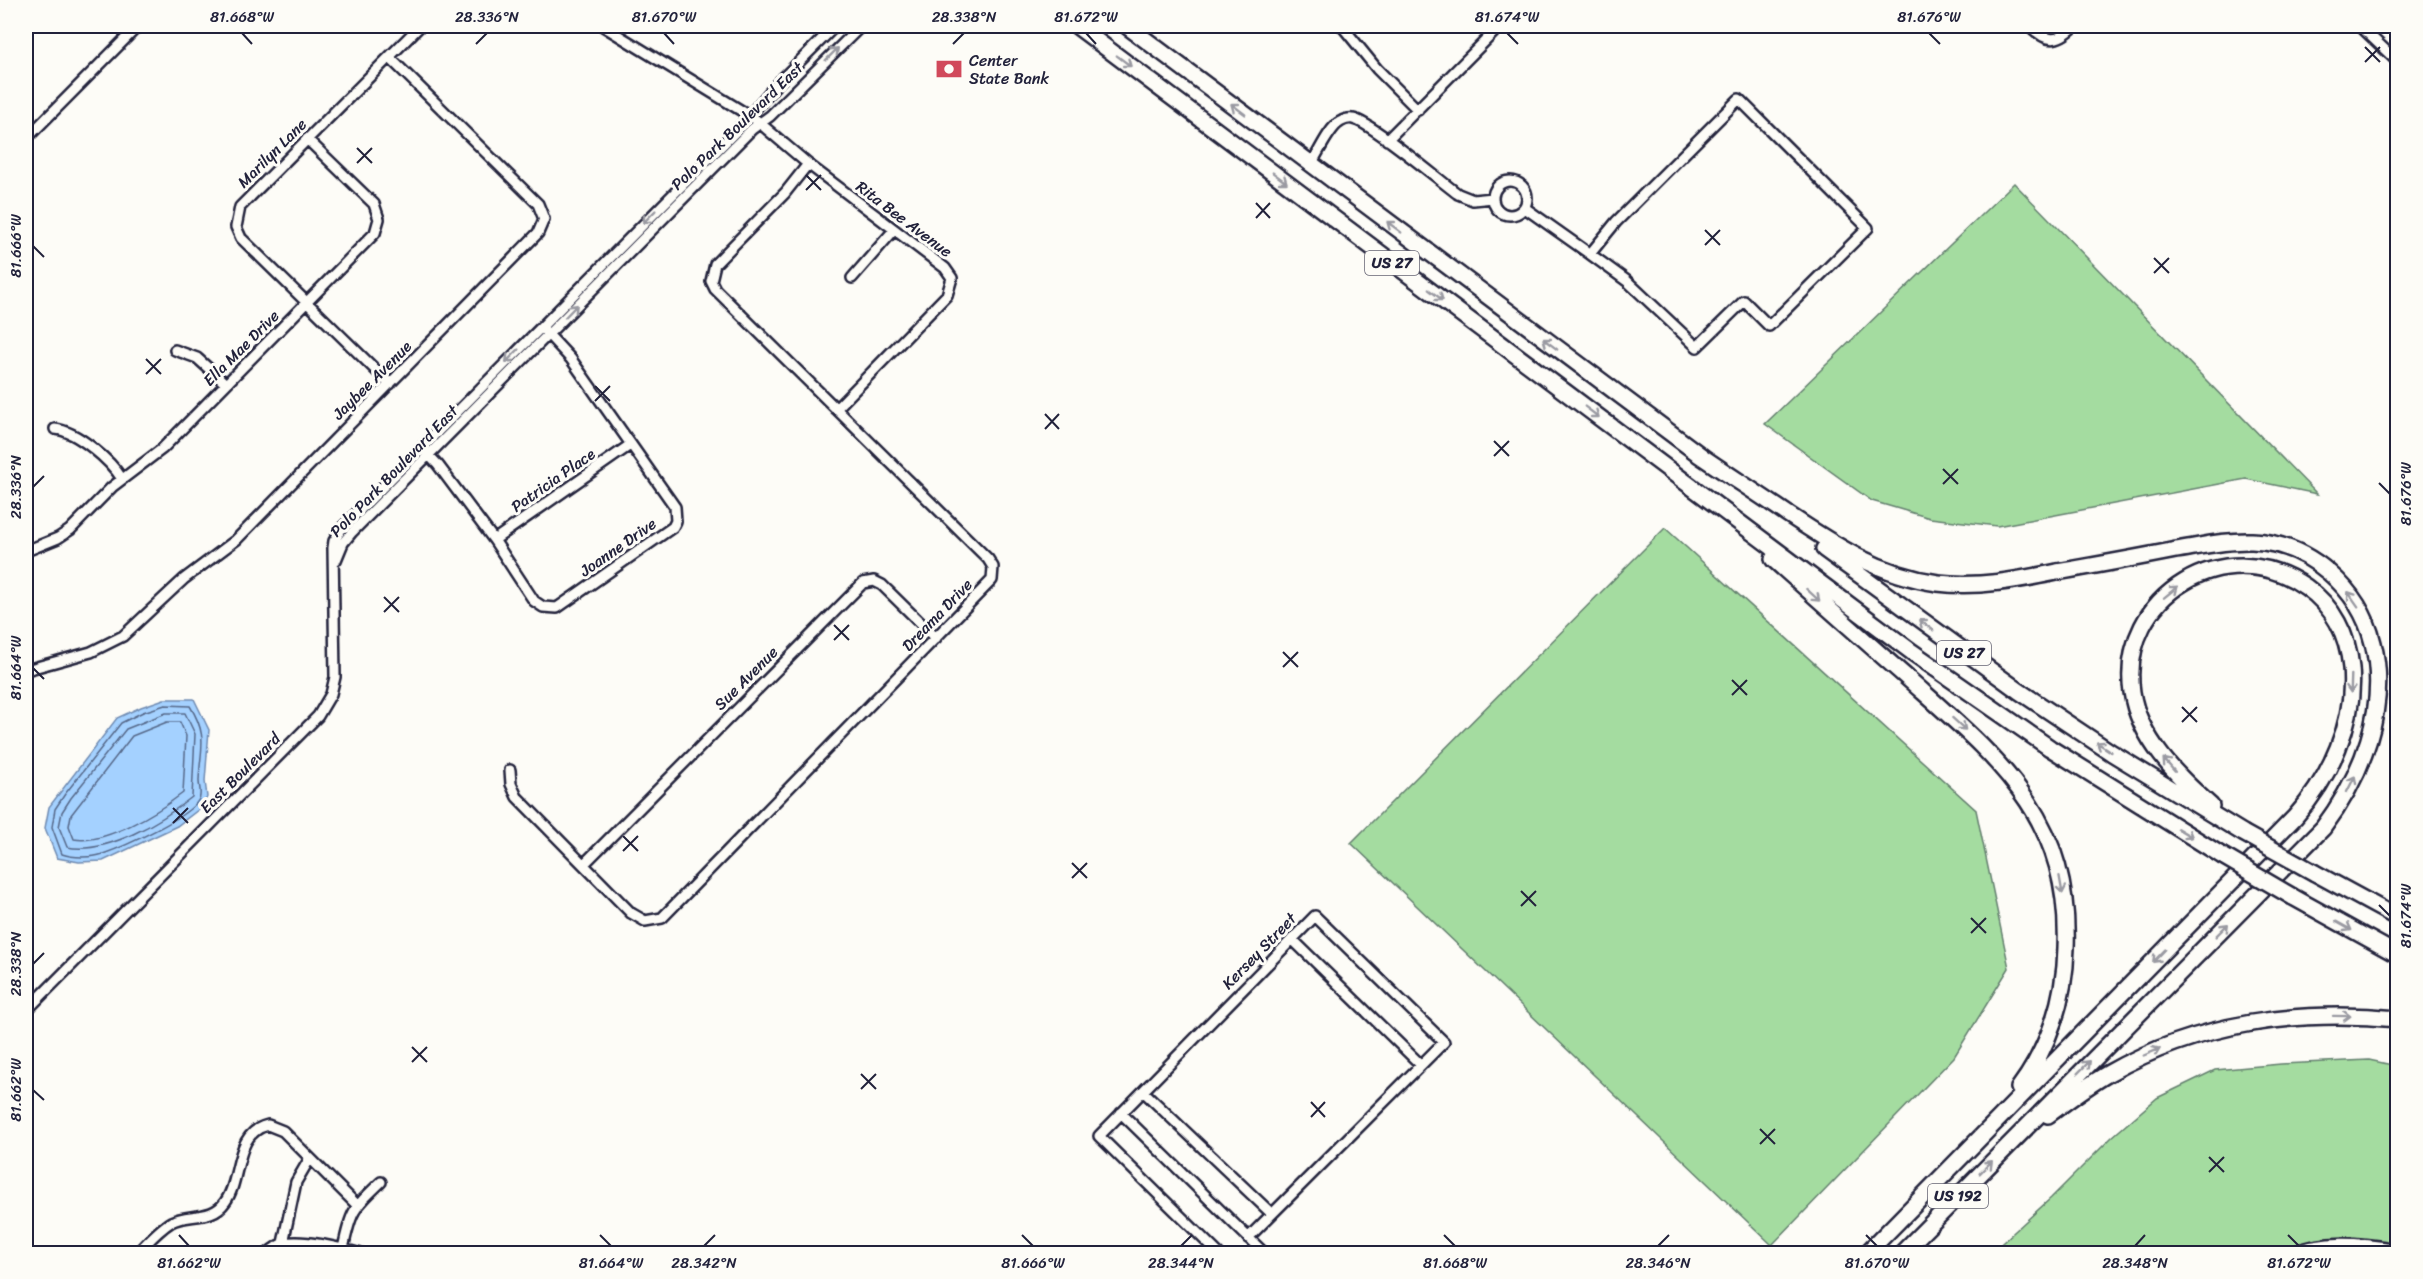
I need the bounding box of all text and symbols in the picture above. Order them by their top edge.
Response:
text: 81.668°W [210,4,274,30]
text: 28.336°N [455,4,520,30]
text: 81.670°W [632,4,697,30]
text: 28.338°N [932,4,997,30]
text: 81.672°W [1054,4,1118,30]
text: 81.674°W [1475,4,1540,30]
text: 81.676°W [1897,4,1961,30]
place label: Center State Bank [969,46,1049,93]
one-way arrow [825,47,840,62]
street label: Polo Park Boulevard East [664,54,811,198]
bank icon: Center State Bank [934,54,964,84]
one-way arrow [1116,54,1132,67]
one-way arrow [1231,103,1247,115]
street label: Marilyn Lane [230,111,314,195]
one-way arrow [1271,172,1287,184]
street label: Rita Bee Avenue [849,173,959,265]
one-way arrow [642,210,657,225]
text: 81.666°W [3,214,29,278]
one-way arrow [1386,220,1402,233]
road number: US 27 [1365,251,1419,275]
one-way arrow [1427,289,1443,301]
street label: Ella Mae Drive [196,303,286,393]
one-way arrow [564,304,579,319]
street label: Jaybee Avenue [324,333,419,428]
one-way arrow [1542,337,1558,350]
one-way arrow [505,348,520,363]
street label: Polo Park Boulevard East [322,397,466,544]
one-way arrow [1583,406,1599,418]
street label: Patricia Place [504,440,602,520]
text: 28.336°N [3,454,29,519]
text: 81.676°W [2393,462,2419,526]
street label: Joanne Drive [572,510,663,585]
street label: Dreama Drive [894,571,980,659]
one-way arrow [2163,585,2179,598]
one-way arrow [1805,588,1820,602]
one-way arrow [2347,591,2359,607]
one-way arrow [1918,619,1934,631]
text: 81.664°W [3,635,29,700]
street label: Sue Avenue [707,639,785,717]
road number: US 27 [1937,641,1991,665]
one-way arrow [2345,673,2356,693]
one-way arrow [1951,717,1966,731]
street label: East Boulevard [192,724,289,821]
one-way arrow [2096,741,2113,753]
one-way arrow [2162,758,2176,773]
one-way arrow [2346,776,2357,794]
one-way arrow [2176,828,2193,840]
one-way arrow [2056,875,2067,895]
text: 81.674°W [2393,883,2419,948]
street label: Kersey Street [1214,905,1304,996]
one-way arrow [2335,920,2352,932]
one-way arrow [2215,922,2230,937]
text: 28.338°N [3,931,29,996]
one-way arrow [2152,948,2166,963]
one-way arrow [2331,1010,2351,1021]
one-way arrow [2142,1046,2161,1057]
text: 81.662°W [3,1058,29,1122]
one-way arrow [2077,1060,2092,1075]
one-way arrow [1979,1160,1994,1175]
road number: US 192 [1928,1184,1988,1208]
text: 81.662°W [157,1250,221,1276]
text: 81.664°W [579,1250,644,1276]
text: 28.342°N [671,1250,737,1276]
text: 81.666°W [1001,1250,1065,1276]
text: 28.344°N [1148,1250,1215,1276]
text: 81.668°W [1423,1250,1487,1276]
text: 28.346°N [1625,1250,1691,1276]
text: 81.670°W [1845,1250,1910,1276]
text: 28.348°N [2102,1250,2168,1276]
text: 81.672°W [2267,1250,2331,1276]

